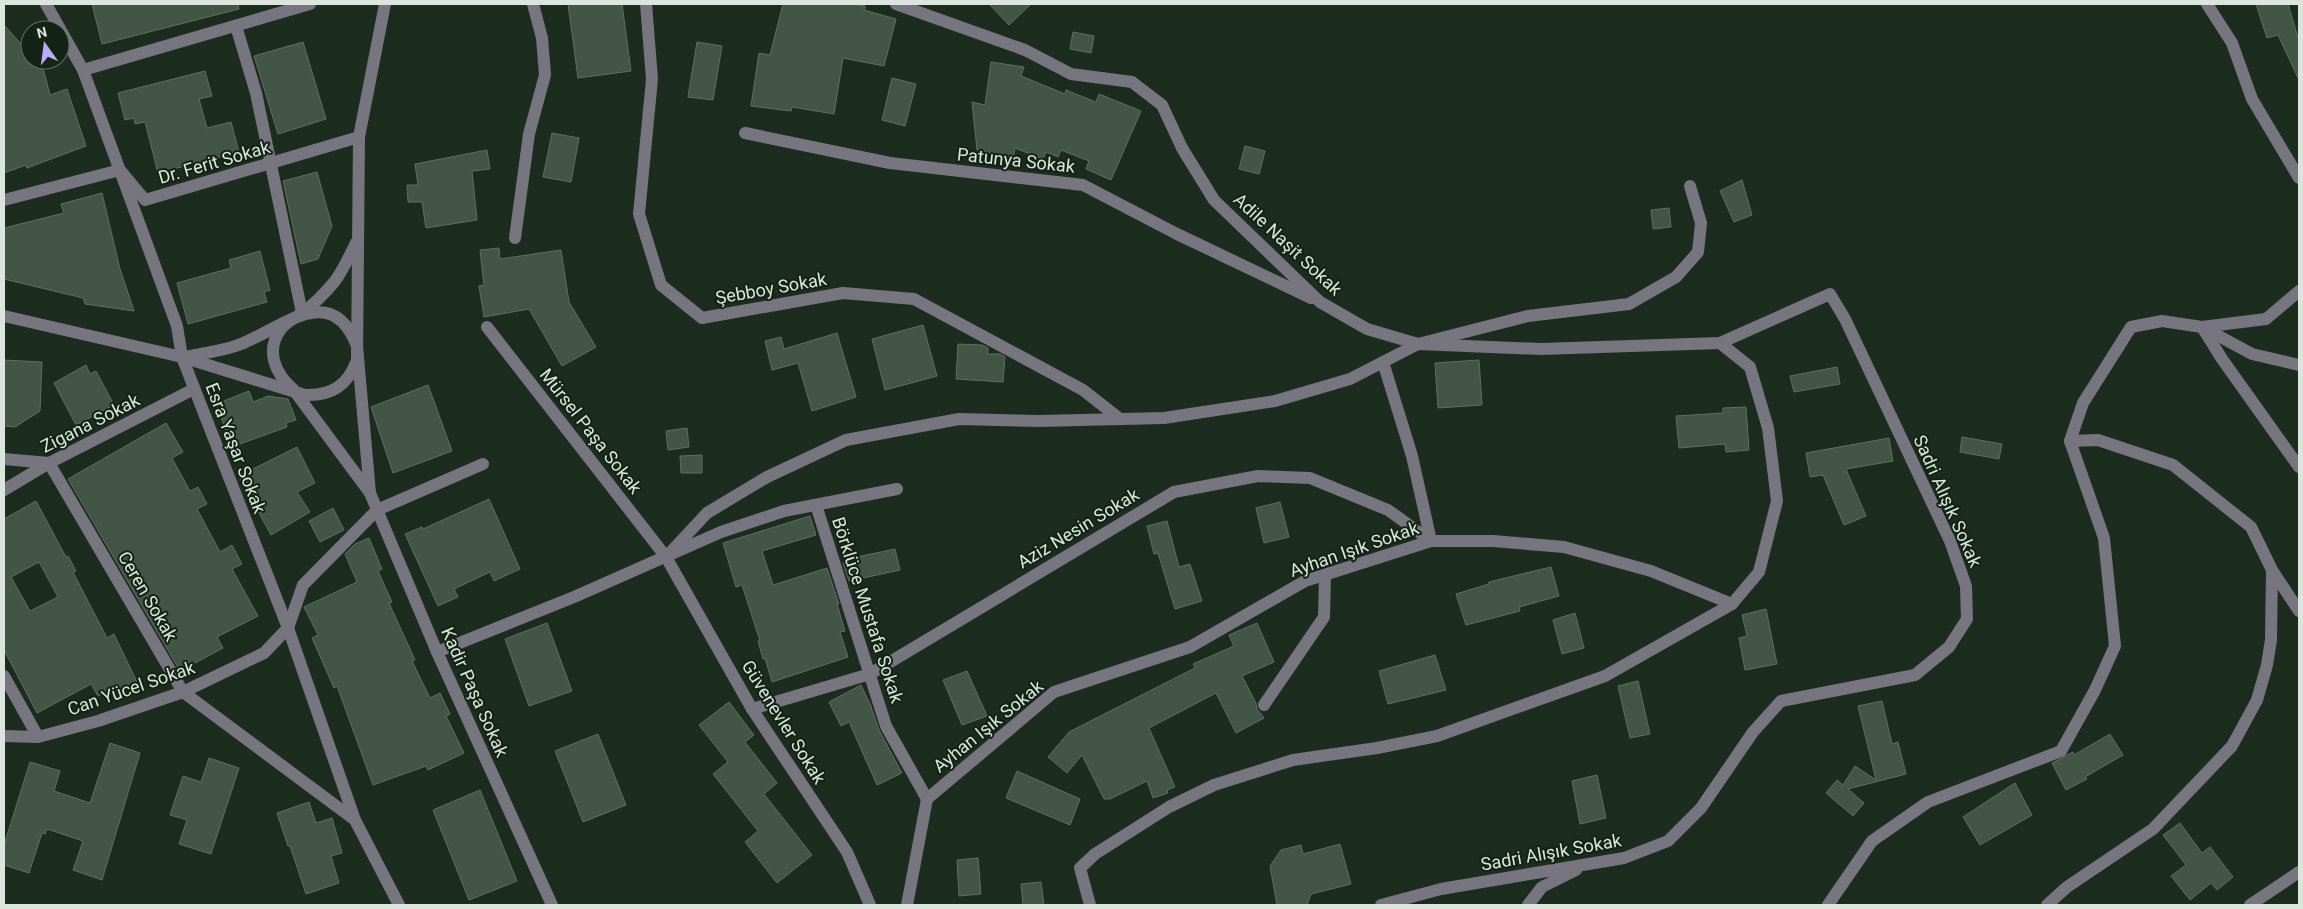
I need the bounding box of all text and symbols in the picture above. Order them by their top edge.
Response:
north arrow [20,20,70,70]
text: N [35,23,49,41]
street label: Dr. Ferit Sokak [156,136,273,188]
street label: Patunya Sokak [956,143,1077,177]
street label: Adile Naşit Sokak [1230,188,1347,300]
street label: Şebboy Sokak [714,268,829,308]
street label: Mürsel Paşa Sokak [536,364,647,498]
street label: Esra Yaşar Sokak [201,380,271,517]
street label: Zigana Sokak [37,389,144,457]
street label: Sadri Alışık Sokak [1909,432,1987,571]
street label: Aziz Nesin Sokak [1013,483,1143,573]
street label: Börklüce Mustafa Sokak [828,514,908,707]
street label: Ayhan Işık Sokak [1287,517,1422,581]
street label: Ceren Sokak [114,547,183,645]
street label: Kadir Paşa Sokak [437,624,513,761]
street label: Can Yücel Sokak [65,656,198,720]
street label: Güvenevler Sokak [737,656,831,788]
street label: Ayhan Işık Sokak [929,675,1048,777]
street label: Sadri Alışık Sokak [1479,829,1624,875]

